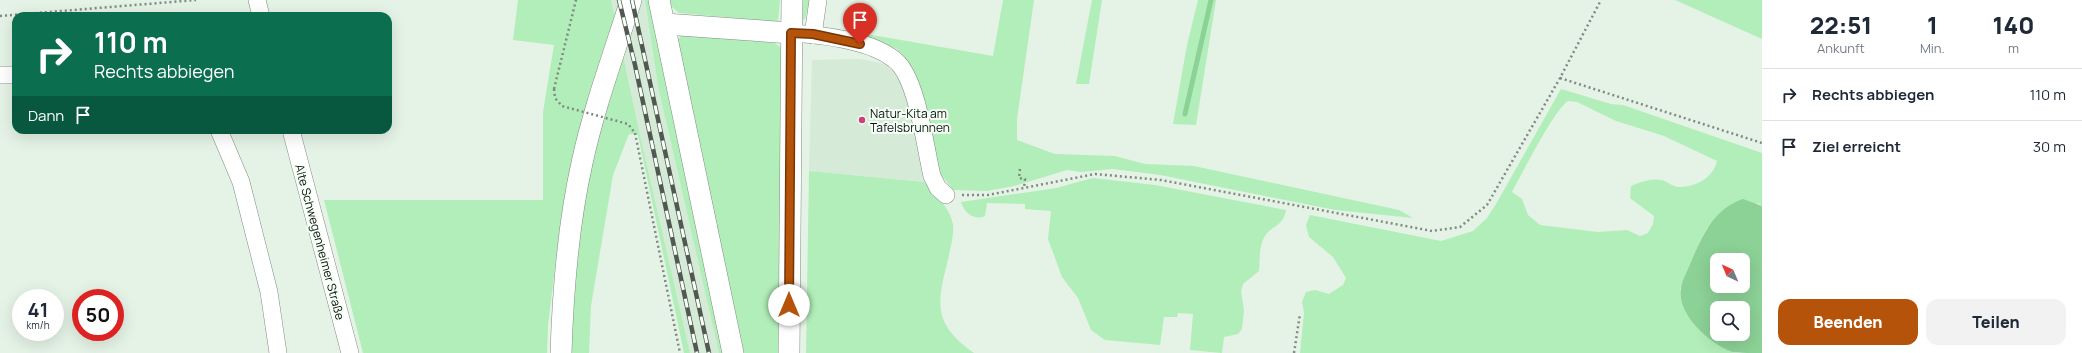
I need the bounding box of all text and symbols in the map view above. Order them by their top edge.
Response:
pin [843,3,877,44]
text: 22:51 [1810,8,1872,41]
text: 1 [1927,8,1938,41]
text: 140 [1993,8,2034,41]
icon: arrive [849,9,871,31]
text: 110 m [94,23,168,61]
icon: right [28,28,80,80]
text: Ankunft [1817,39,1865,57]
text: Min. [1920,39,1945,57]
text: m [2008,39,2019,57]
text: Rechts abbiegen [94,59,234,83]
icon: right [1778,84,1800,106]
text: Rechts abbiegen [1812,84,1934,105]
text: 110 m [2029,84,2066,105]
icon: arrive [72,104,94,126]
text: Dann [28,105,64,126]
place label: Natur-Kita am Tafelsbrunnen [870,105,950,136]
marker: Natur-Kita am Tafelsbrunnen [857,115,867,125]
icon: arrive [1778,136,1800,158]
text: Ziel erreicht [1812,136,1901,157]
text: 30 m [2033,136,2066,157]
street label: Alte Schwegenheimer Straße [291,162,349,322]
north arrow [1710,253,1750,293]
map controls [1710,253,1750,341]
position arrow [768,284,810,326]
speed limit sign: 50 [72,289,124,341]
text: 41 [28,296,48,323]
button: Beenden [1778,299,1918,345]
button: Teilen [1926,299,2066,345]
button: search [1710,301,1750,341]
text: km/h [26,318,50,332]

